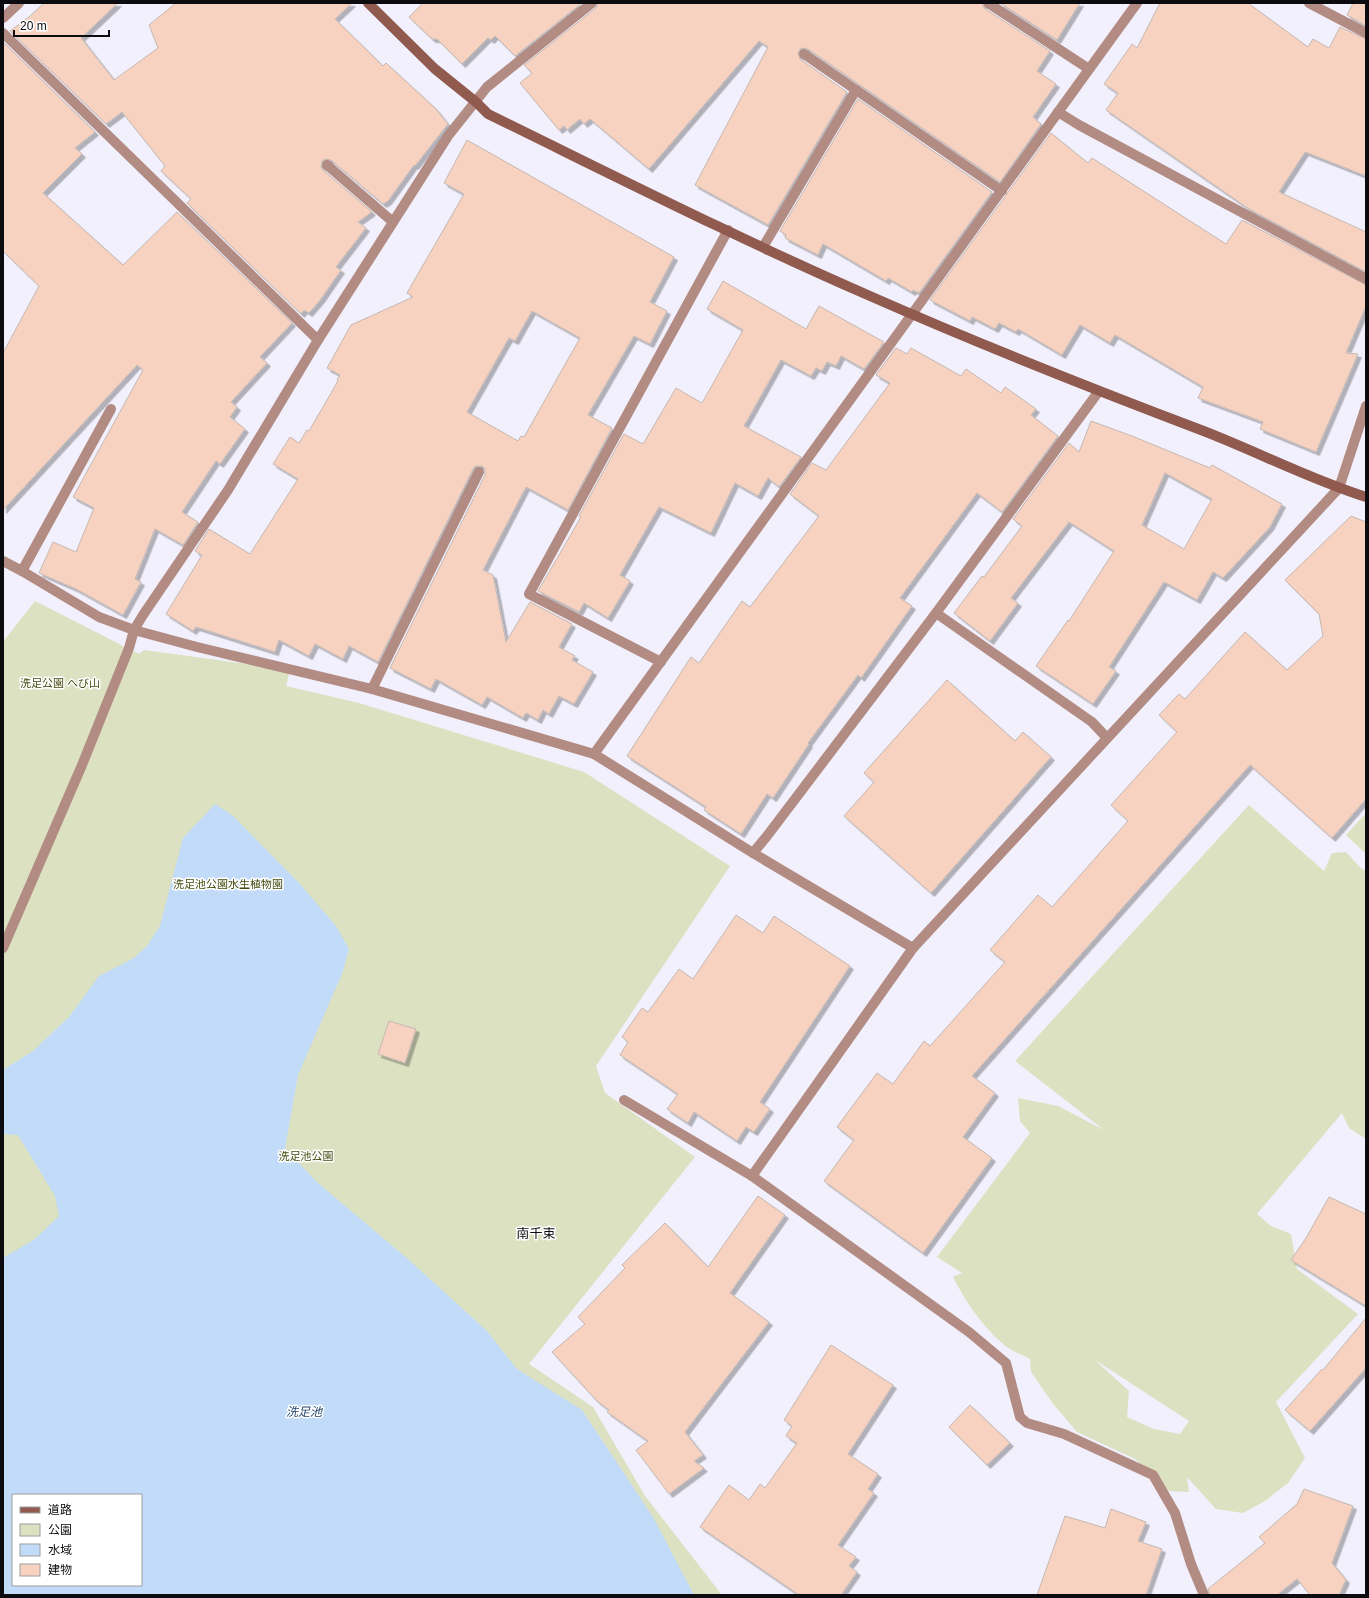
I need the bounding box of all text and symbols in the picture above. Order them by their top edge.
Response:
scale bar [14,12,109,38]
text: 20 m [20,19,47,33]
park label: 洗足公園 へび山 [20,677,100,689]
park label: 洗足池公園水生植物園 [173,878,283,890]
park label: 洗足池公園 [279,1150,334,1162]
district label: 南千束 [516,1226,556,1241]
water label: 洗足池 [286,1405,323,1419]
legend [12,1494,142,1586]
text: 道路 [48,1503,72,1517]
text: 公園 [48,1523,72,1537]
text: 水域 [48,1543,72,1557]
text: 建物 [48,1563,72,1577]

